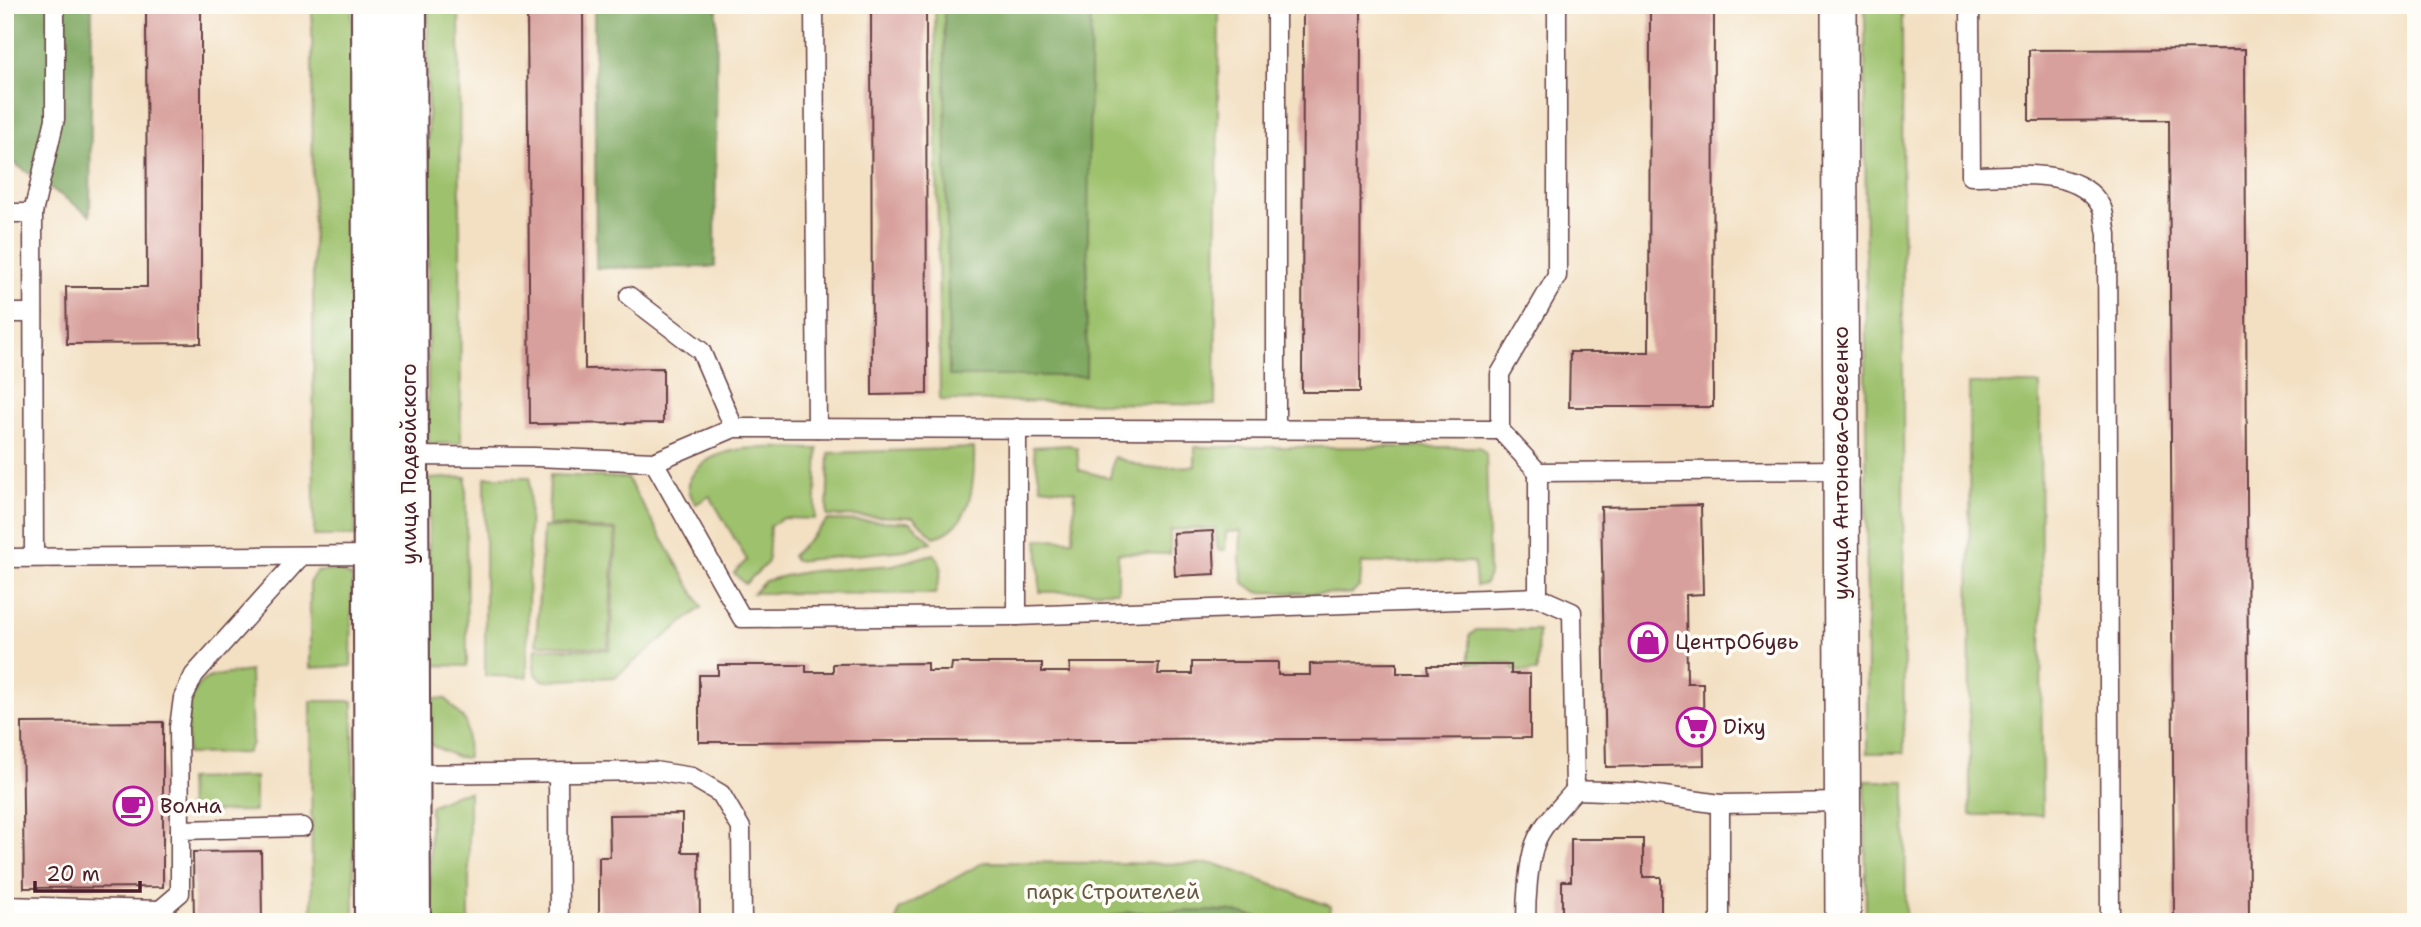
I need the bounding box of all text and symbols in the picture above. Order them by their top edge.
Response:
street label: улица Антонова-Овсеенко [1827,326,1855,600]
street label: улица Подвойского [395,363,423,565]
shop icon: ЦентрОбувь [1627,621,1669,663]
place label: ЦентрОбувь [1675,628,1799,656]
supermarket icon: Dixy [1675,706,1717,748]
place label: Dixy [1723,713,1766,741]
cafe icon: Волна [112,785,154,827]
place label: Волна [160,792,222,820]
scale bar [35,850,140,894]
text: 20 m [46,860,100,888]
park label: парк Строителей [1026,878,1200,906]

